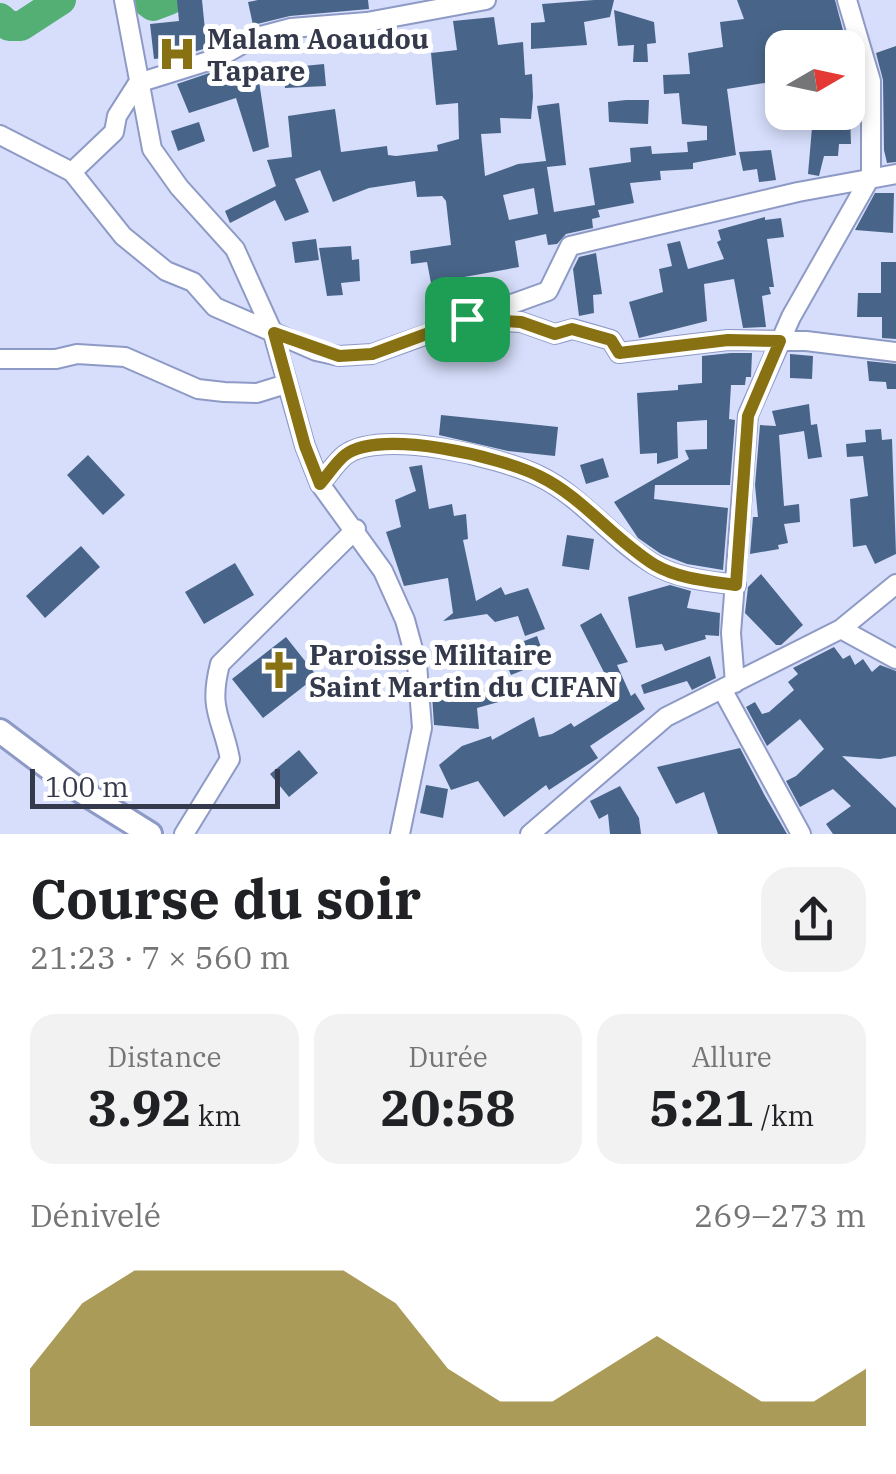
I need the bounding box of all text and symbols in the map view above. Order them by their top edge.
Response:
place label: Malam Aoaudou Tapare [207,20,429,89]
north arrow [765,30,865,130]
map controls [765,30,865,130]
hospital icon: Malam Aoaudou Tapare [156,33,198,75]
pin [425,277,510,362]
icon: arrive [440,292,495,347]
place label: Paroisse Militaire Saint Martin du CIFAN [309,636,617,705]
church icon: Paroisse Militaire Saint Martin du CIFAN [258,649,300,691]
scale bar [30,764,280,808]
text: 100 m [45,768,129,805]
text: Course du soir [30,863,421,934]
button: share [761,867,866,972]
text: 21:23 · 7 × 560 m [30,936,290,978]
text: Distance [107,1038,221,1075]
text: Durée [408,1038,488,1075]
text: Allure [691,1038,772,1075]
text: 3.92 [88,1075,192,1140]
text: 20:58 [380,1075,516,1140]
text: 5:21 [649,1075,754,1140]
text: km [192,1097,241,1134]
text: /km [754,1097,814,1134]
text: Dénivelé [30,1194,161,1236]
text: 269–273 m [694,1194,866,1236]

